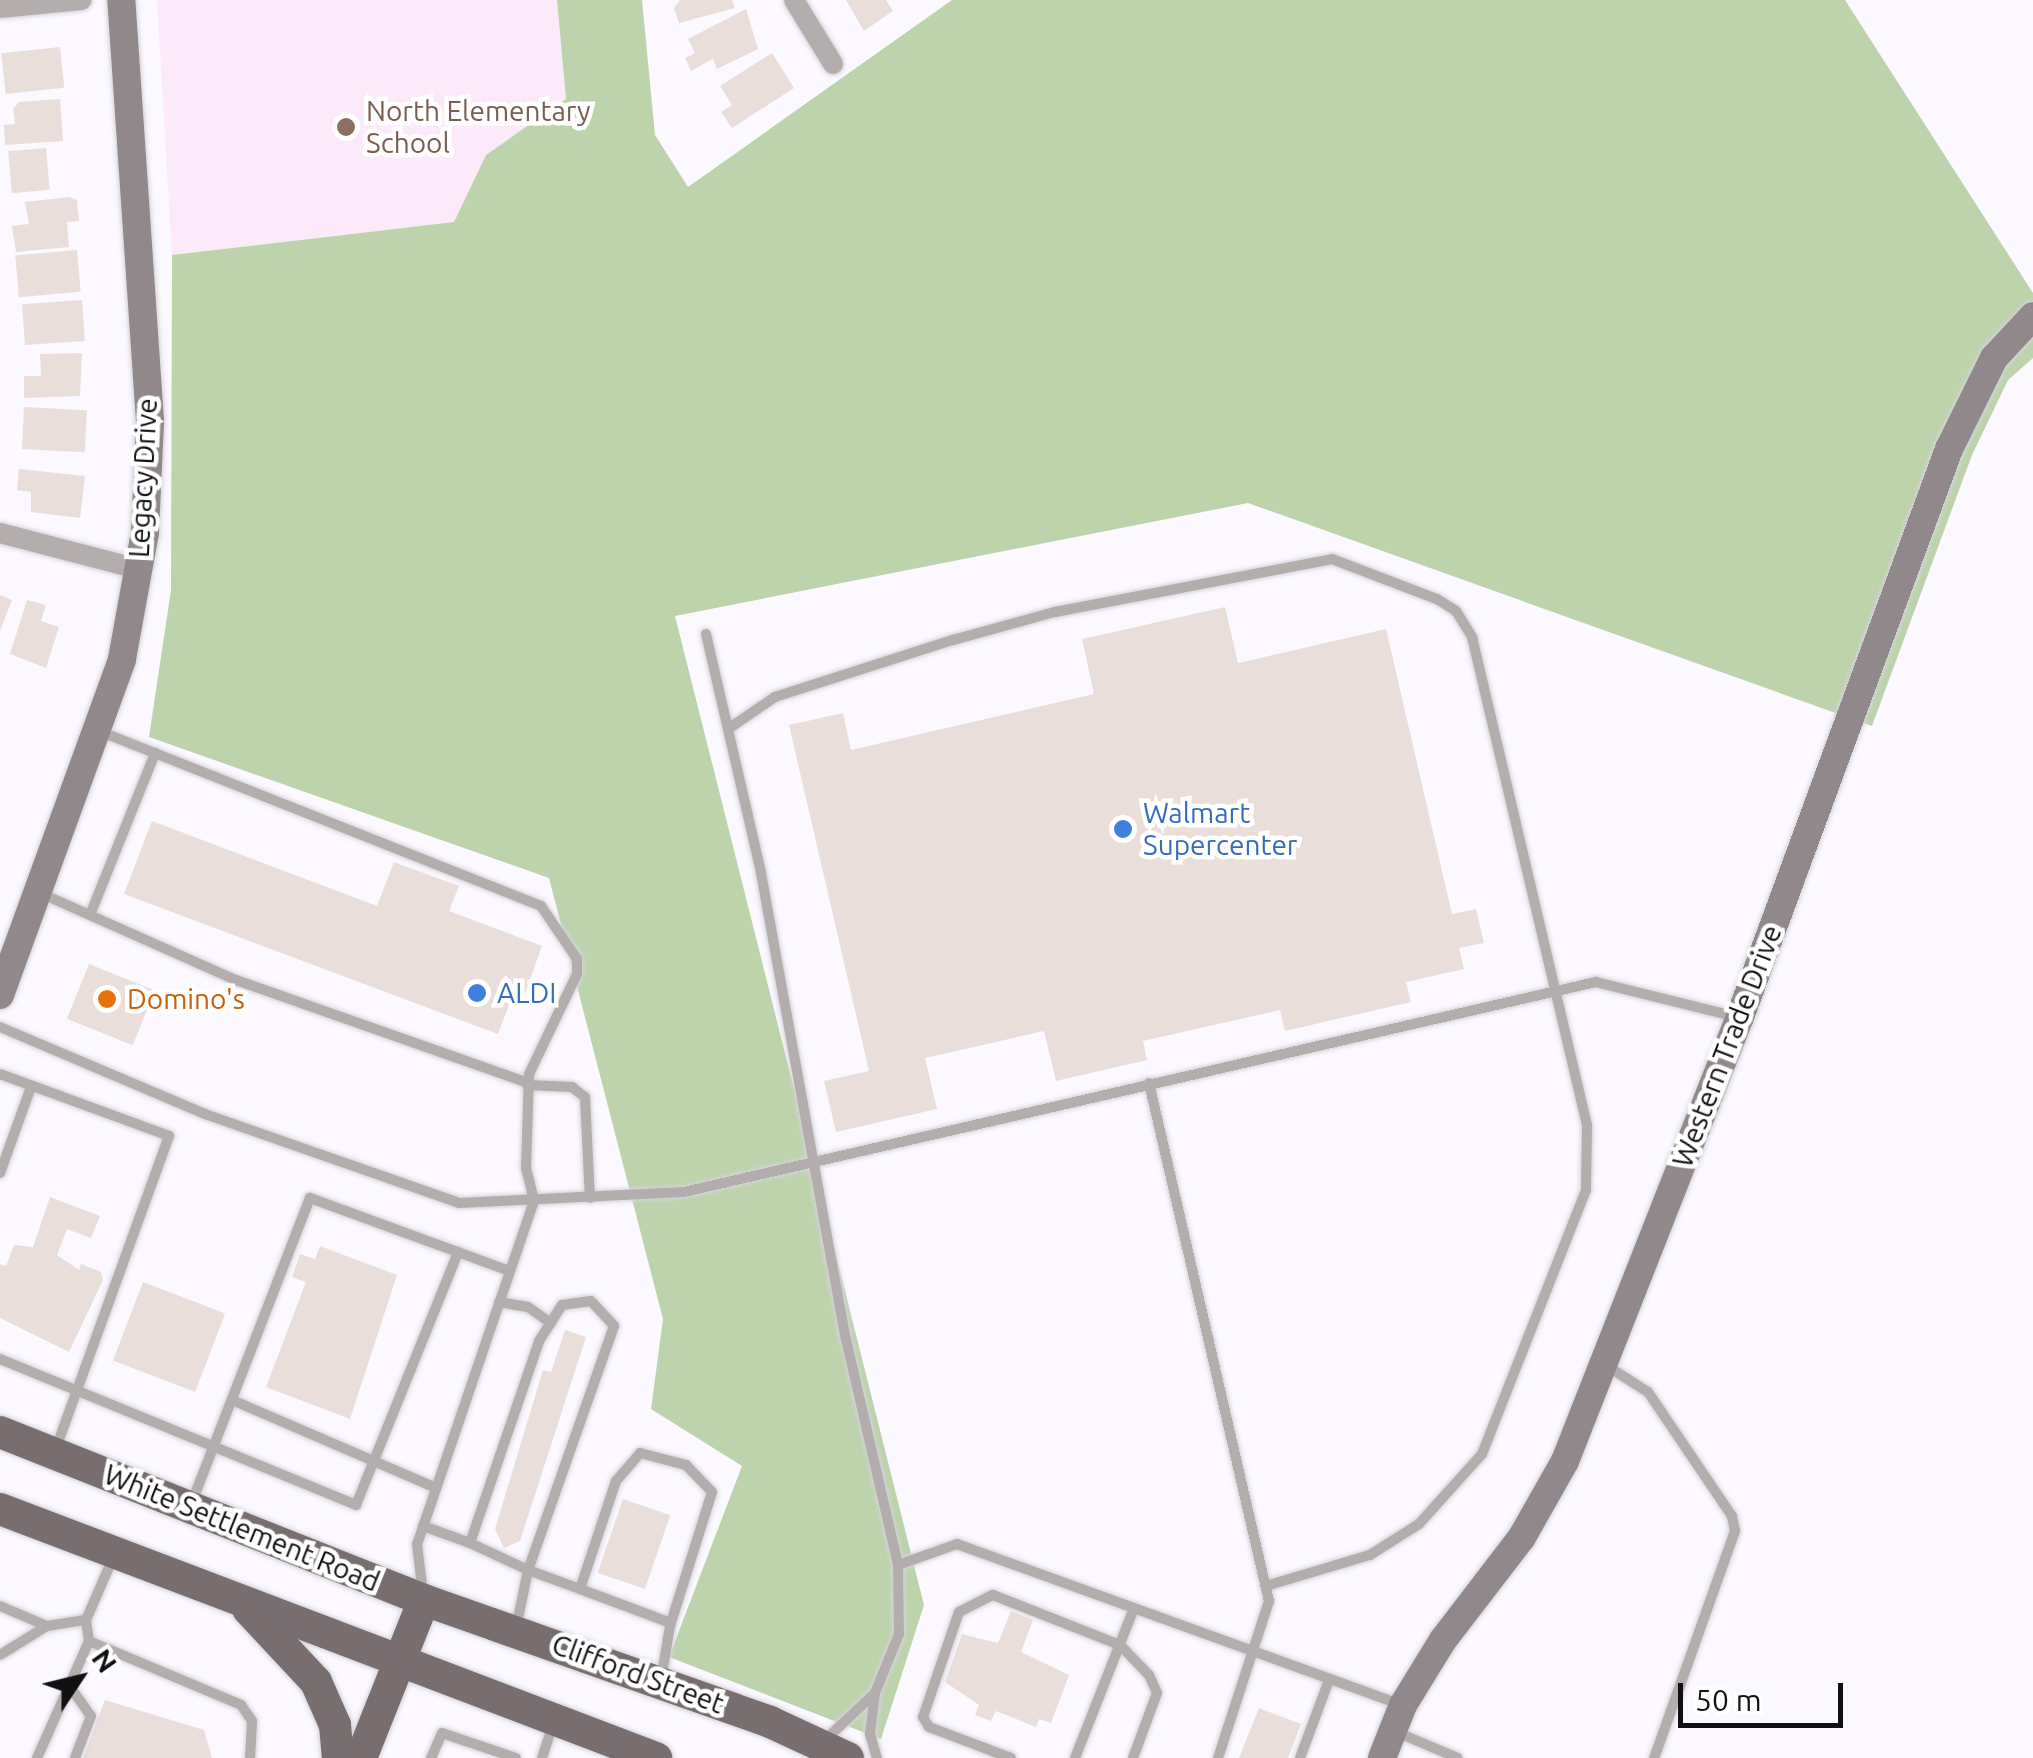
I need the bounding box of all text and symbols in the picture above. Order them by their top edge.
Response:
place label: North Elementary School [366,94,591,160]
marker: North Elementary School [335,116,357,138]
street label: Legacy Drive [122,397,164,559]
place label: Walmart Supercenter [1143,796,1297,862]
marker: Walmart Supercenter [1112,818,1134,840]
street label: Western Trade Drive [1665,920,1789,1172]
place label: ALDI [497,976,556,1010]
place label: Domino's [127,982,245,1016]
marker: ALDI [466,982,488,1004]
marker: Domino's [96,988,118,1010]
street label: White Settlement Road [99,1457,385,1599]
street label: Clifford Street [547,1627,729,1721]
north arrow [30,1628,130,1728]
text: N [86,1643,124,1678]
scale bar [1683,1663,1848,1725]
text: 50 m [1695,1683,1762,1717]

